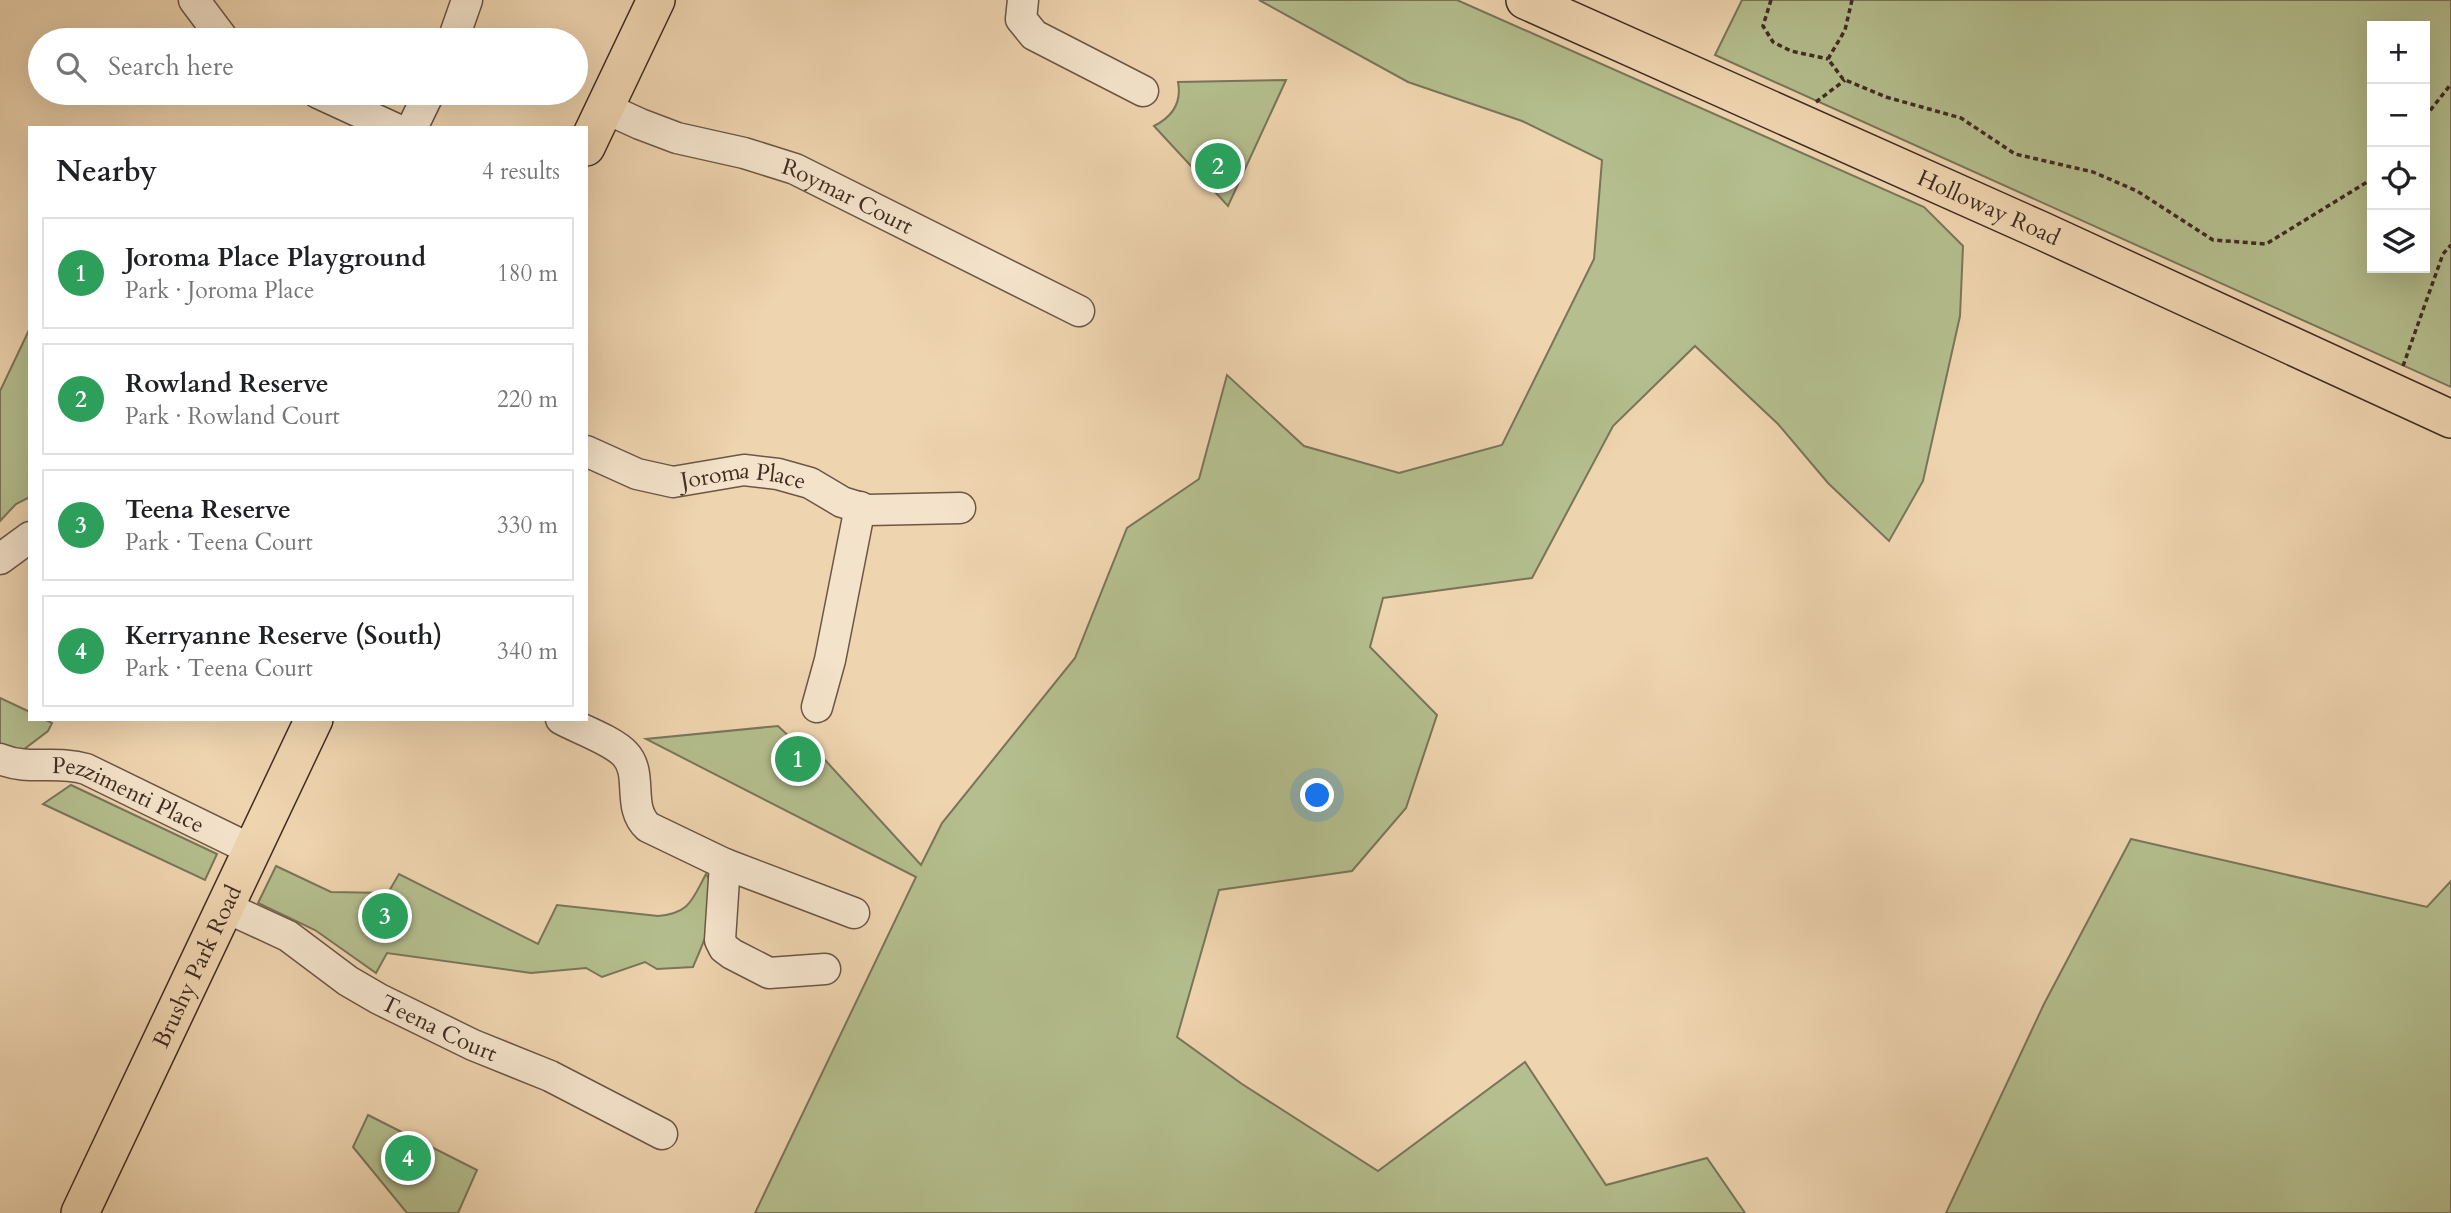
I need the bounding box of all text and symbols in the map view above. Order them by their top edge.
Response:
map controls [2367,21,2430,273]
button: + [2367,21,2430,84]
search box [28,28,588,105]
icon: search [52,48,90,86]
text: Search here [108,49,234,84]
button: − [2367,84,2430,147]
pin: 2 [1195,140,1241,192]
button: locate [2367,147,2430,210]
street label: Roymar Court [778,150,918,241]
text: Nearby [56,151,157,192]
text: 4 results [482,156,560,187]
street label: Holloway Road [1913,162,2066,253]
button: layers [2367,210,2430,273]
text: Joroma Place Playground [125,240,426,275]
text: 1 [75,258,87,289]
text: 180 m [497,258,558,289]
text: Park · Joroma Place [125,275,314,306]
text: Rowland Reserve [125,366,329,401]
text: 2 [75,384,87,415]
text: 220 m [497,384,558,415]
text: Park · Rowland Court [125,401,340,432]
street label: Joroma Place [675,454,810,497]
text: Teena Reserve [125,492,291,527]
text: 3 [75,510,87,541]
text: 330 m [497,510,558,541]
text: Park · Teena Court [125,527,313,558]
text: Kerryanne Reserve (South) [125,618,442,653]
text: 4 [75,636,87,667]
text: 340 m [497,636,558,667]
text: Park · Teena Court [125,653,313,684]
pin: 1 [775,733,821,785]
street label: Pezzimenti Place [52,749,210,840]
your location [1300,778,1334,812]
street label: Brushy Park Road [145,879,249,1053]
pin: 3 [362,890,408,942]
street label: Teena Court [376,987,502,1069]
pin: 4 [385,1132,431,1184]

